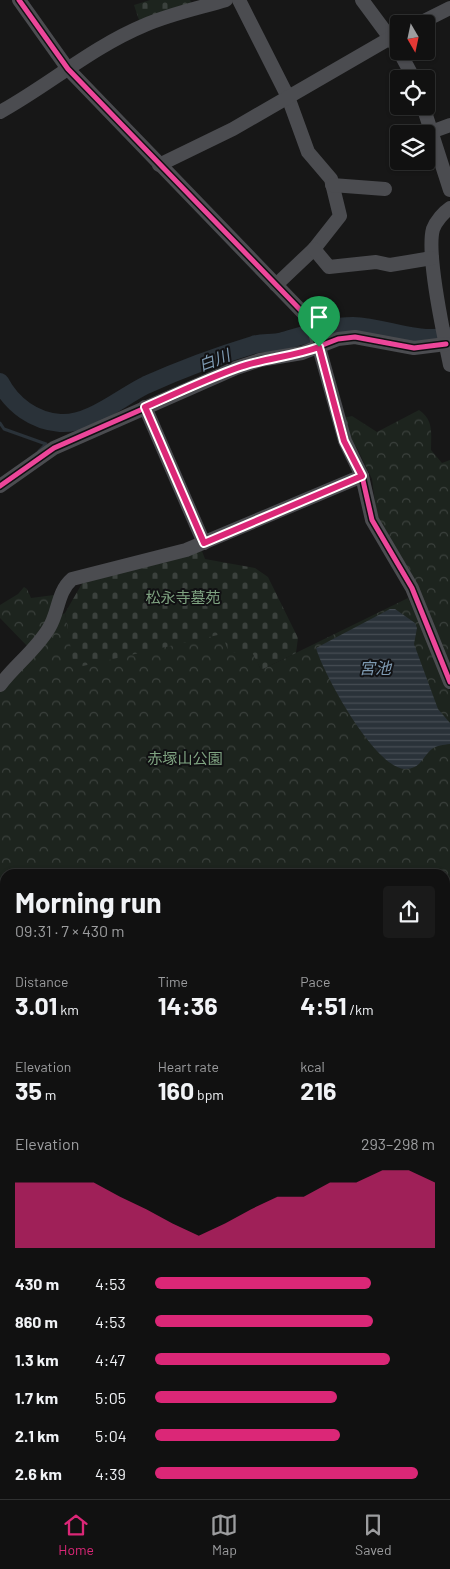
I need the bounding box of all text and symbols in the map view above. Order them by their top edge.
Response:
north arrow [390,15,435,60]
map controls [390,15,435,170]
button: locate [390,70,435,115]
button: layers [390,125,435,170]
pin [298,296,340,347]
icon: arrive [305,303,333,331]
water label: 白川 [195,344,234,374]
park label: 松永寺墓苑 [145,588,221,606]
water label: 宮池 [359,658,393,677]
park label: 赤塚山公園 [147,749,223,767]
text: Morning run [15,885,162,919]
button: share [383,886,435,938]
text: 09:31 · 7 × 430 m [15,921,125,940]
text: Distance [15,973,68,990]
text: Time [158,973,188,990]
text: Pace [300,973,330,990]
text: 3.01 [15,990,57,1020]
text: 14:36 [158,990,218,1020]
text: 4:51 [300,990,347,1020]
text: km [57,1001,79,1018]
text: /km [347,1001,374,1018]
text: Elevation [15,1058,71,1075]
text: Heart rate [158,1058,219,1075]
text: kcal [300,1058,325,1075]
text: 35 [15,1075,42,1105]
text: 160 [158,1075,194,1105]
text: 216 [300,1075,336,1105]
text: m [42,1086,56,1103]
text: bpm [194,1086,224,1103]
text: Elevation [15,1134,79,1153]
text: 293–298 m [361,1134,435,1153]
text: 430 m [15,1274,59,1293]
text: 4:53 [95,1274,126,1293]
text: 860 m [15,1312,58,1331]
text: 4:53 [95,1312,126,1331]
text: 1.3 km [15,1350,59,1369]
text: 4:47 [95,1350,125,1369]
text: 1.7 km [15,1388,58,1407]
text: 5:05 [95,1388,126,1407]
text: 2.1 km [15,1426,59,1445]
text: 5:04 [95,1426,127,1445]
text: 2.6 km [15,1464,62,1483]
text: 4:39 [95,1464,126,1483]
tab: Home [58,1511,94,1558]
tab: Map [210,1511,238,1558]
tab: Saved [355,1511,392,1558]

